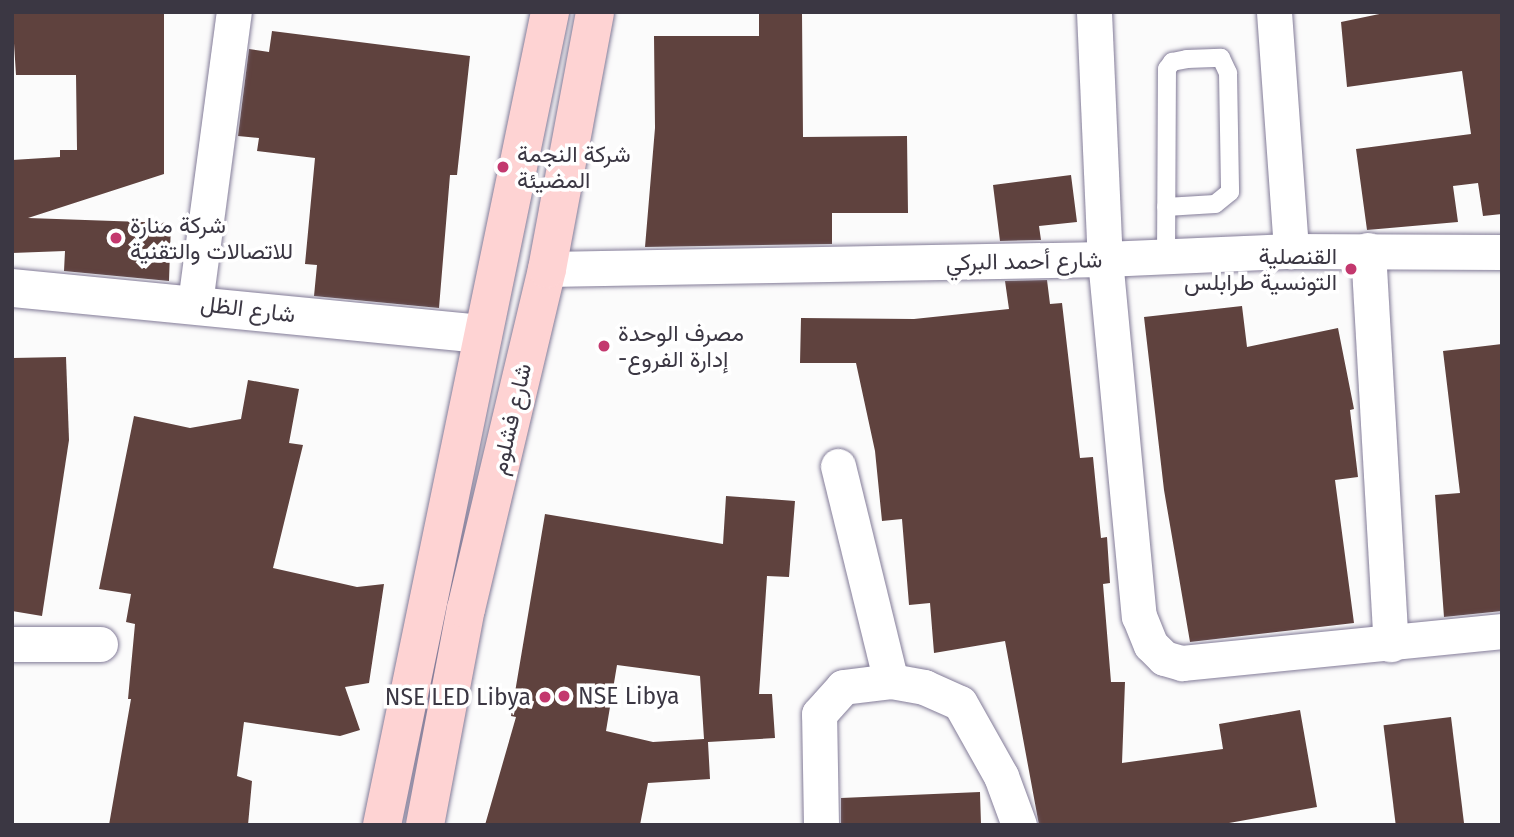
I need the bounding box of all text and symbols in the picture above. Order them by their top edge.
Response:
place label: شركة النجمة المضيئة [517,140,631,194]
marker: شركة النجمة المضيئة [495,159,511,175]
place label: شركة منارة للاتصالات والتقنية [130,211,293,265]
marker: شركة منارة للاتصالات والتقنية [108,230,124,246]
place label: القنصلية التونسية طرابلس [1184,242,1337,296]
street label: شارع أحمد البركي [946,246,1102,276]
marker: القنصلية التونسية طرابلس [1343,261,1359,277]
street label: شارع الظل [199,289,297,329]
place label: مصرف الوحدة -إدارة الفروع [618,319,744,373]
marker: مصرف الوحدة -إدارة الفروع [596,338,612,354]
street label: شارع فشلوم [485,361,537,477]
place label: NSE Libya [578,682,680,710]
place label: NSE LED Libya [385,683,531,711]
marker: NSE Libya [556,688,572,704]
marker: NSE LED Libya [537,689,553,705]

